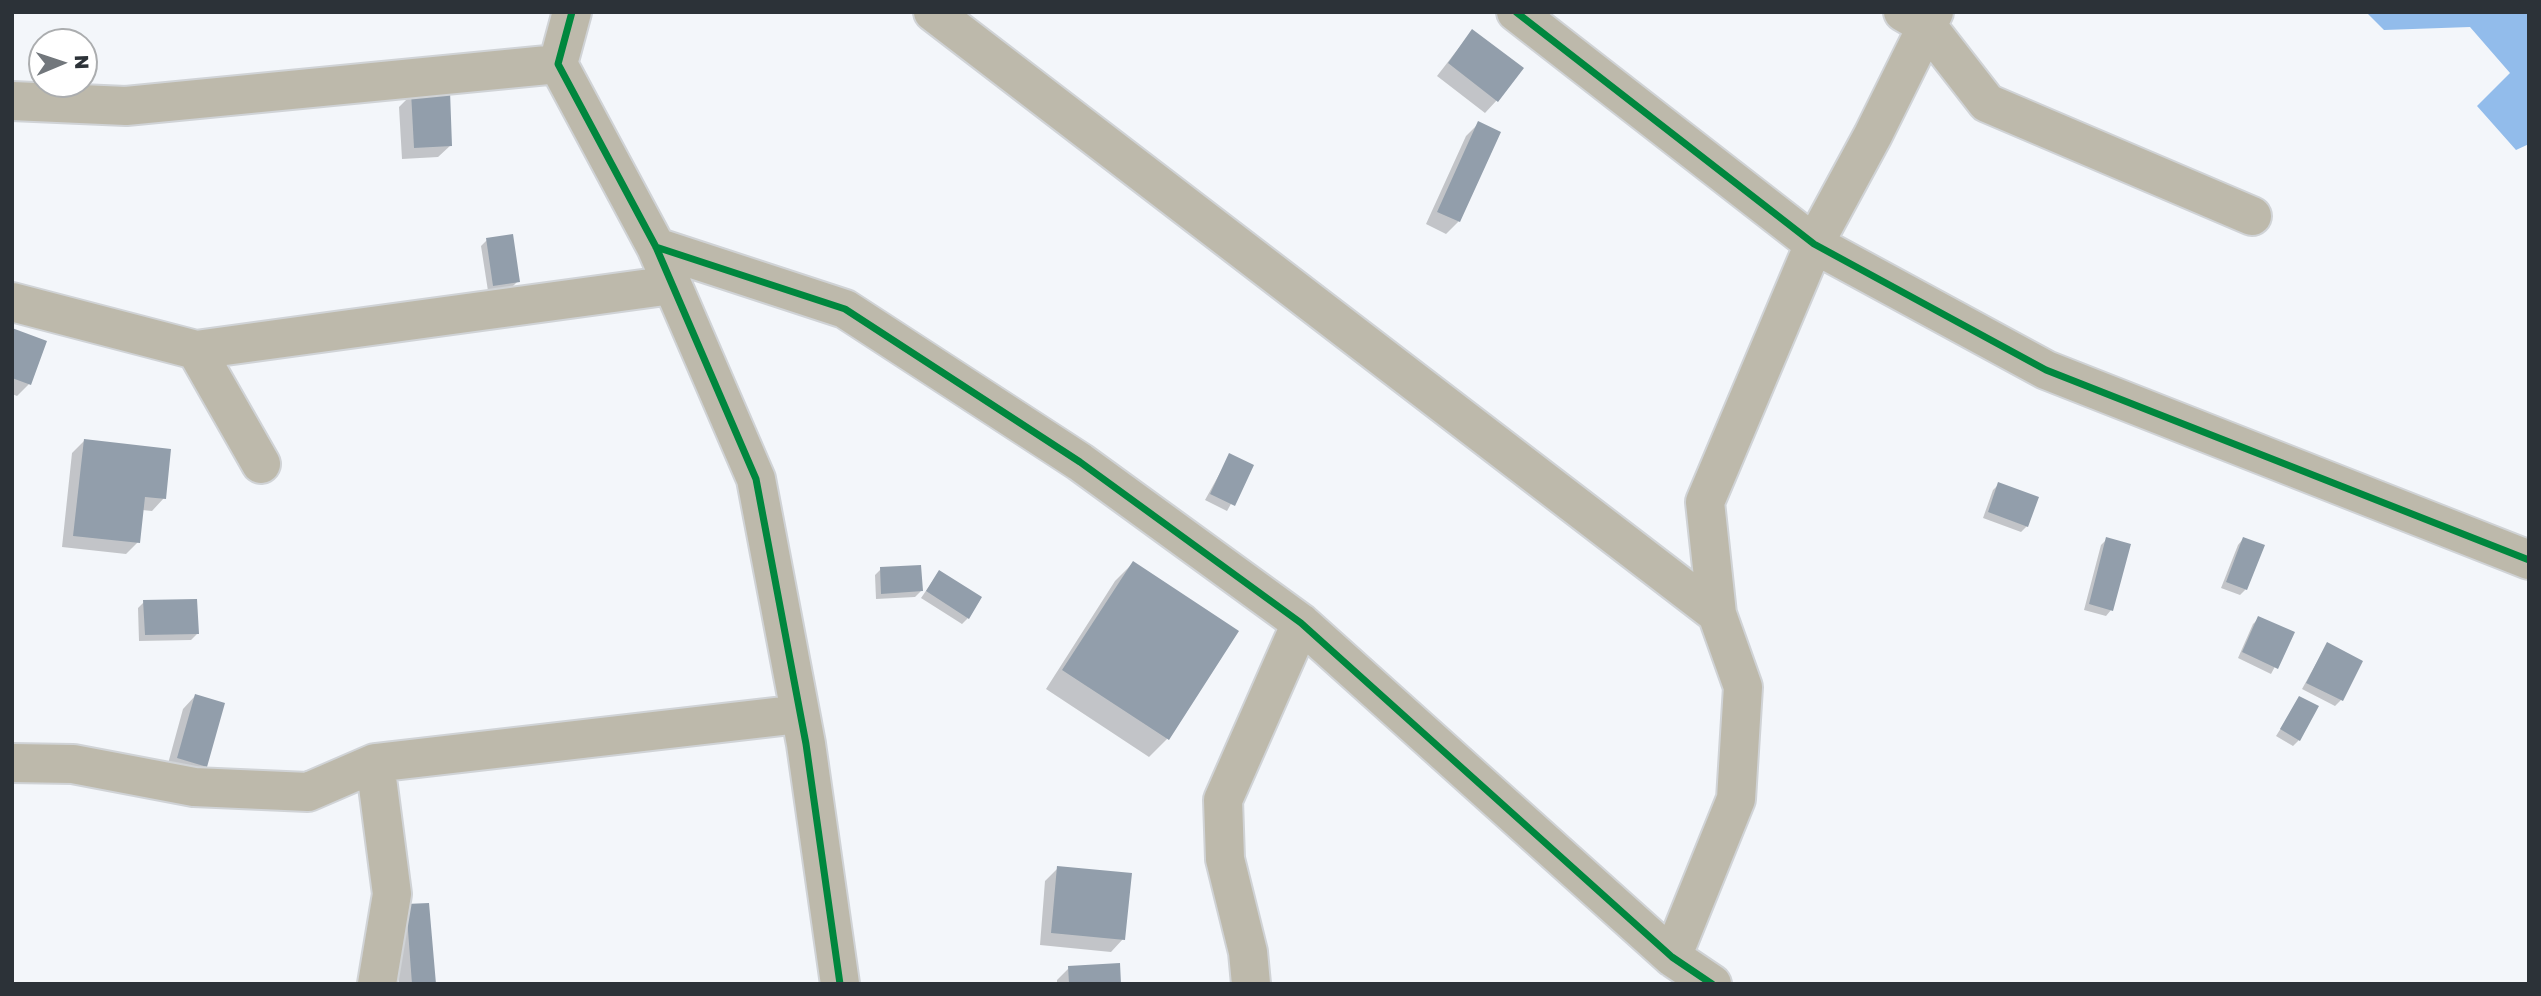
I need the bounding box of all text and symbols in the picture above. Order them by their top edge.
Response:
north arrow [28,28,98,98]
text: N [71,55,94,70]

